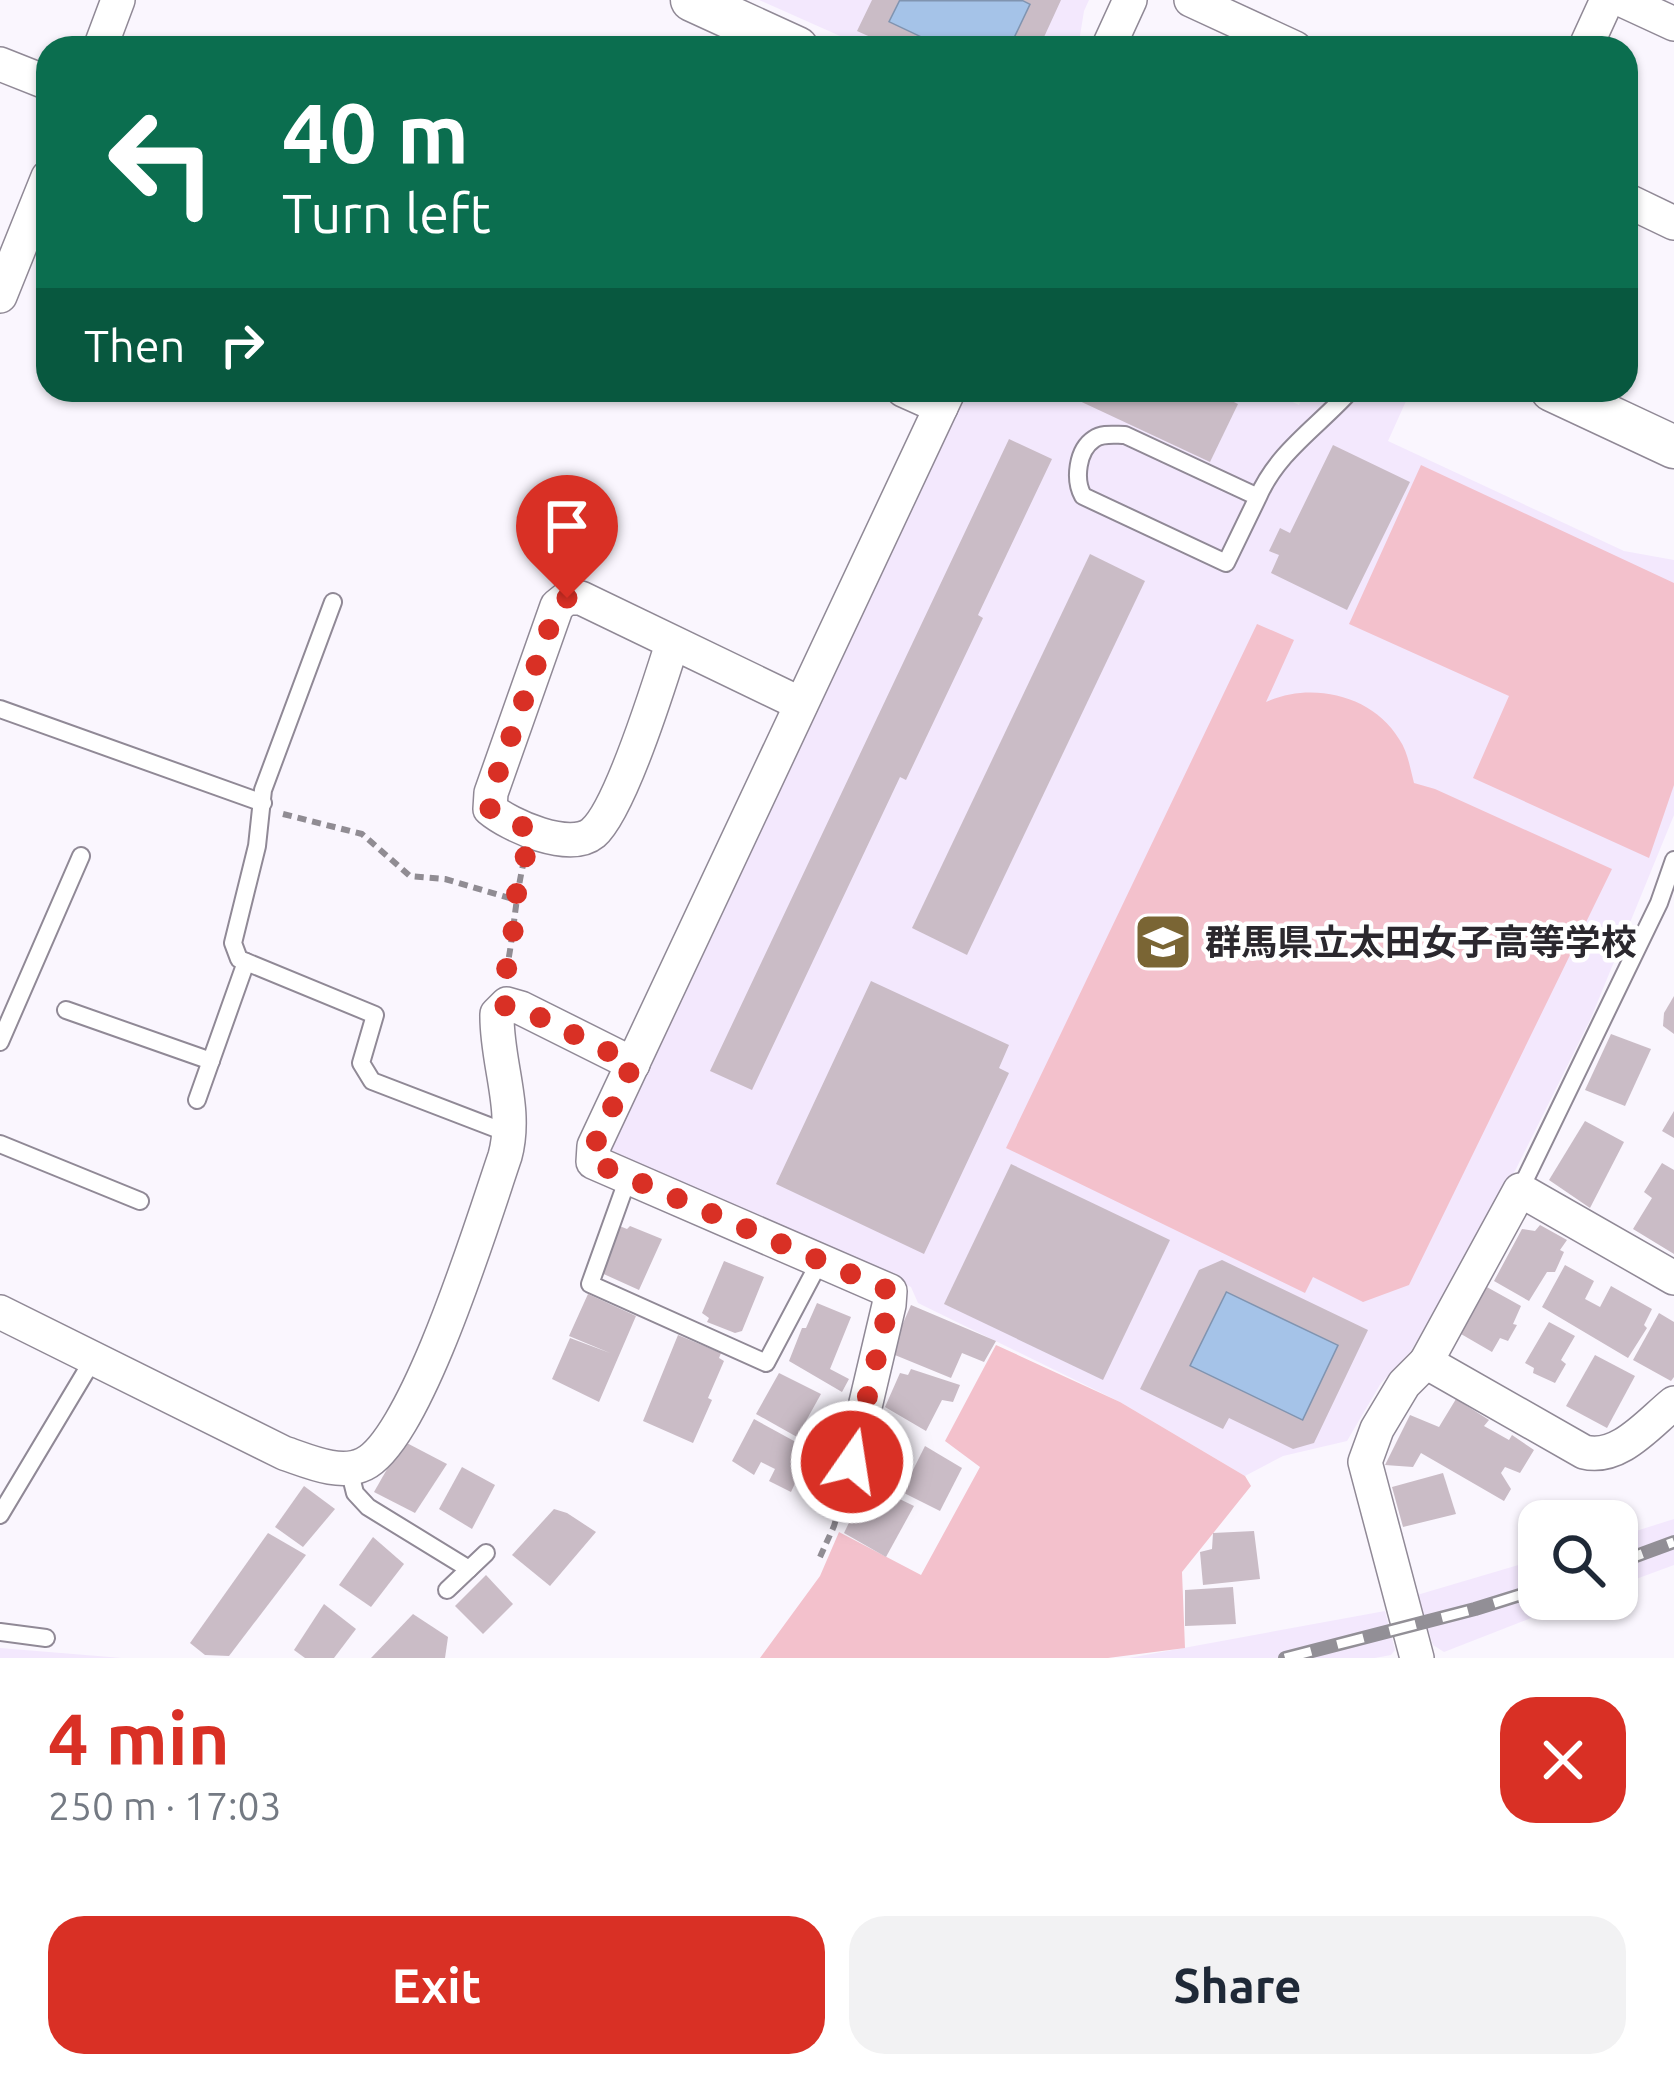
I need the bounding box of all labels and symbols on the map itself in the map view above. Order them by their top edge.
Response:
pin [516,475,618,598]
school or university icon: 群馬県立太田女子高等学校 [1132,911,1194,973]
place label: 群馬県立太田女子高等学校 [1205,921,1637,962]
position arrow [789,1399,915,1525]

